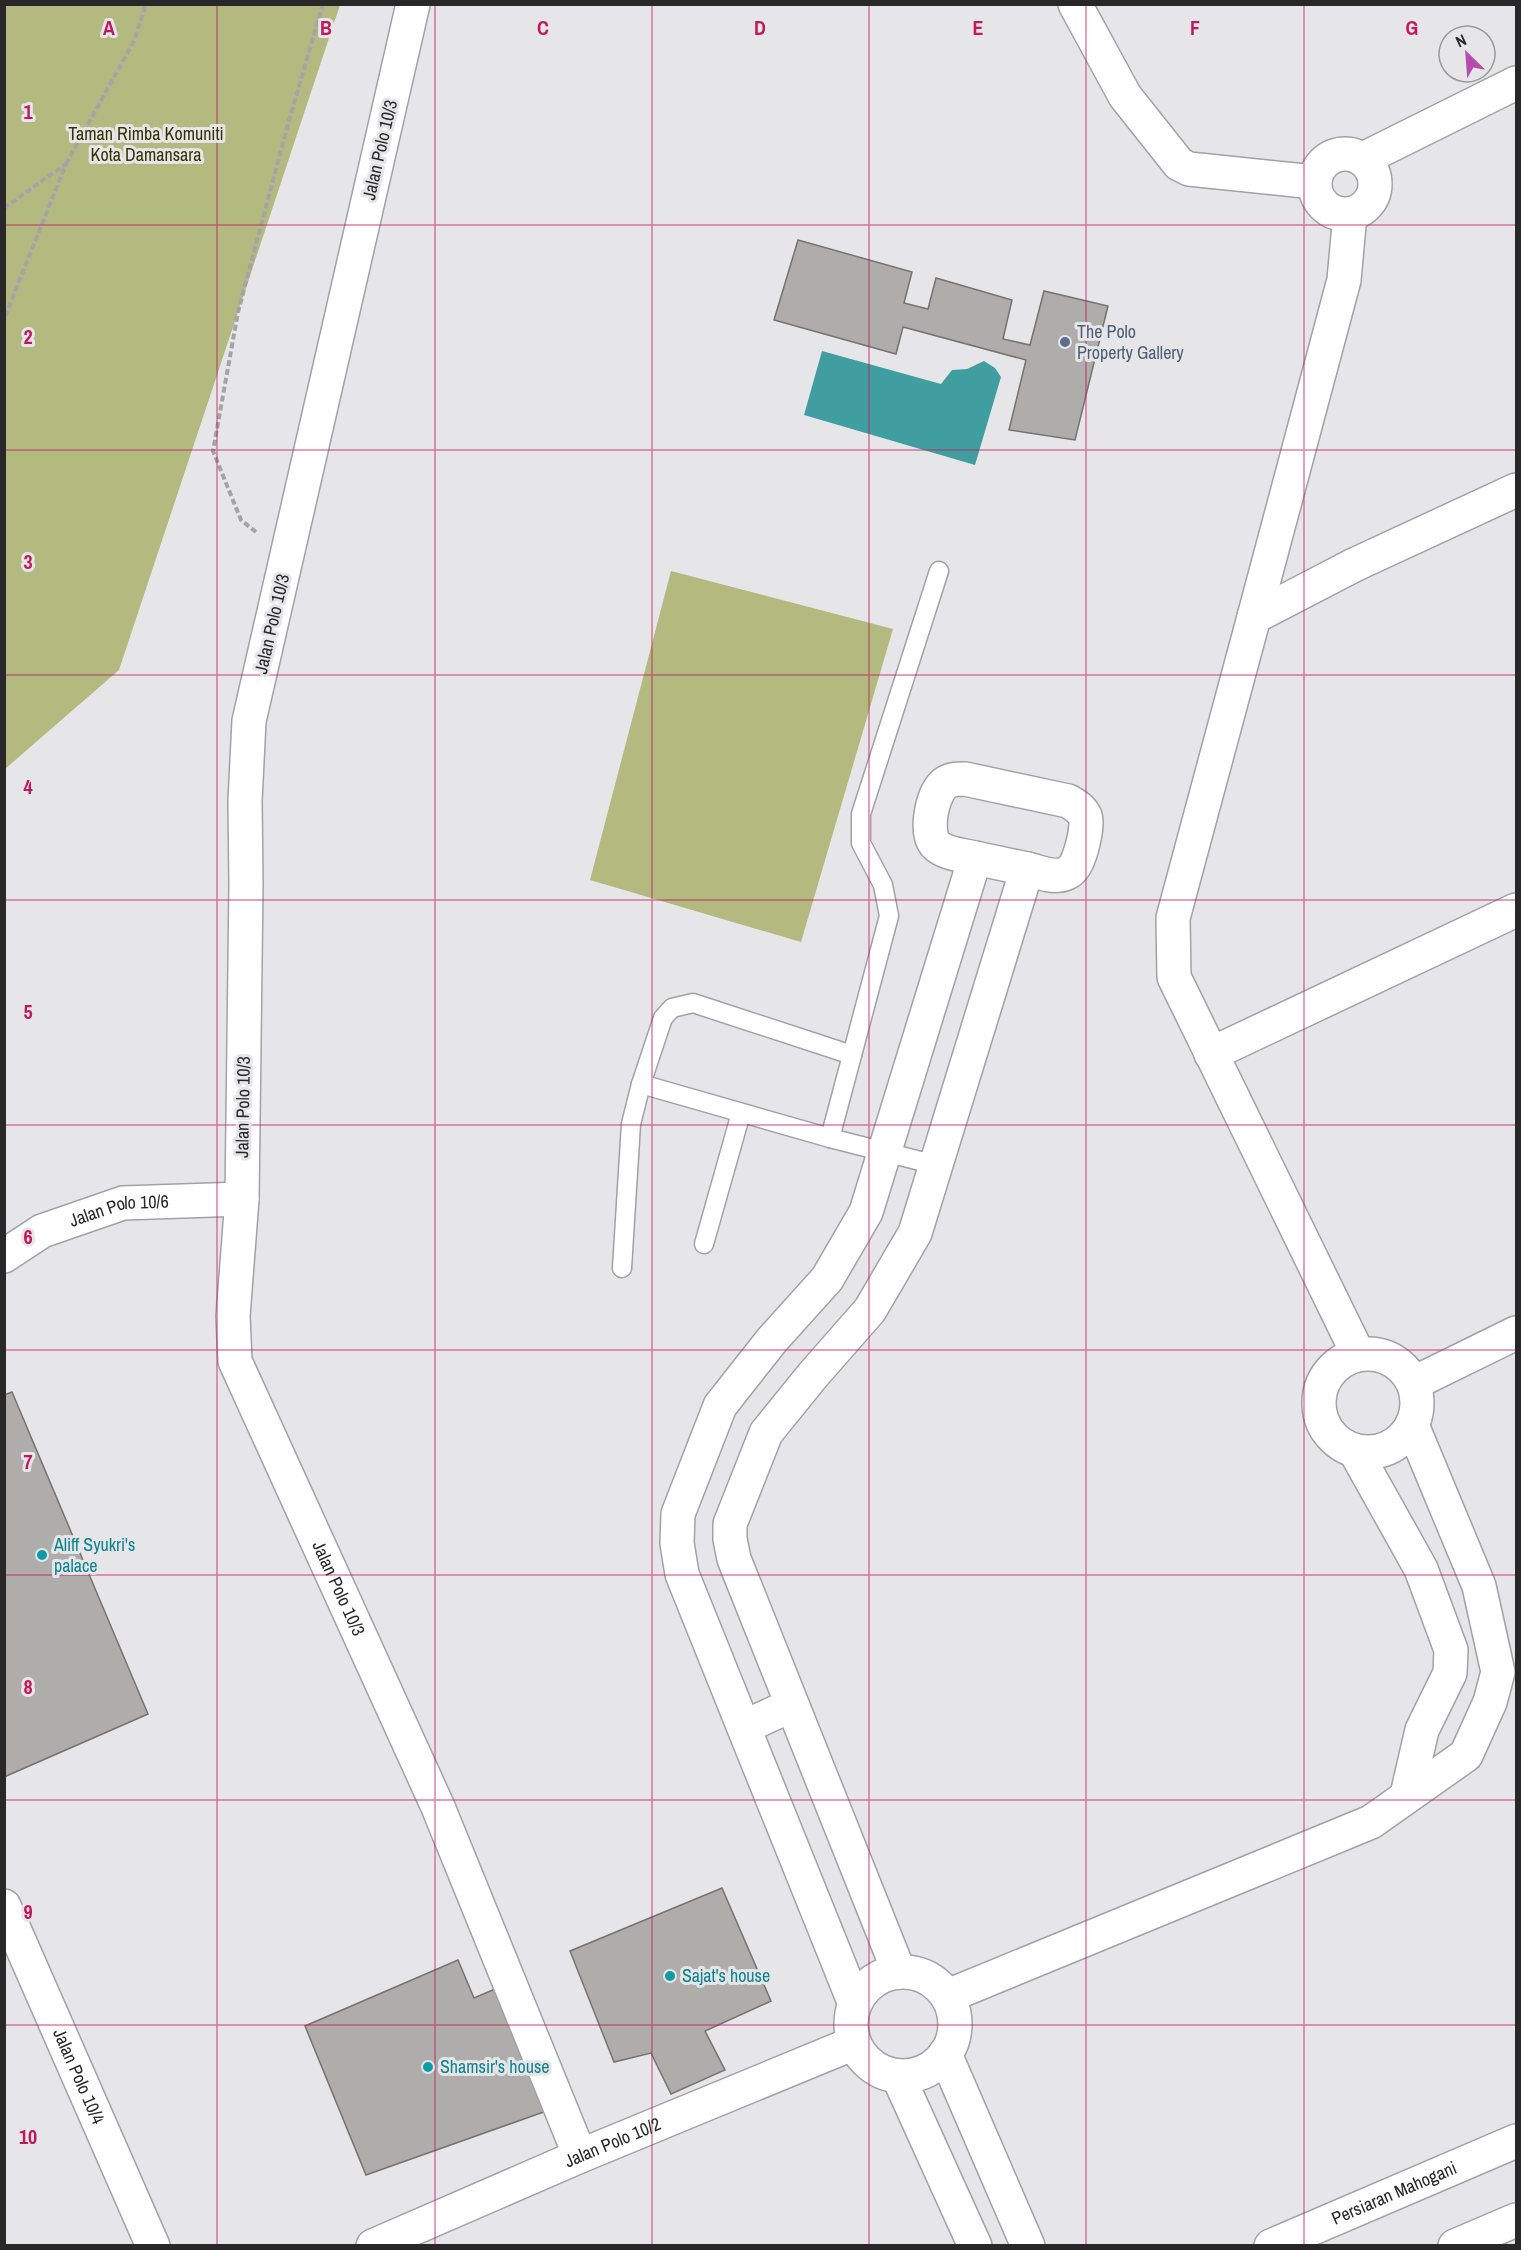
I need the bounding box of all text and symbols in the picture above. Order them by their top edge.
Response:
text: A [103,14,115,41]
text: B [320,14,332,41]
text: C [537,14,549,41]
text: D [754,14,766,41]
text: E [973,14,984,41]
text: F [1190,14,1200,41]
text: G [1406,14,1418,41]
north arrow [1437,24,1497,84]
text: N [1452,28,1470,52]
street label: Jalan Polo 10/3 [356,97,403,202]
text: 1 [23,98,33,125]
park label: Taman Rimba Komuniti Kota Damansara [68,121,224,167]
place label: The Polo Property Gallery [1077,319,1184,365]
text: 2 [23,323,33,350]
marker: The Polo Property Gallery [1058,335,1072,349]
text: 3 [23,548,33,575]
street label: Jalan Polo 10/3 [248,571,295,676]
text: 4 [23,773,33,800]
text: 5 [23,998,33,1025]
street label: Jalan Polo 10/3 [229,1056,256,1158]
street label: Jalan Polo 10/6 [66,1188,169,1233]
text: 6 [23,1223,33,1250]
text: 7 [23,1448,33,1475]
place label: Aliff Syukri's palace [53,1532,135,1578]
street label: Jalan Polo 10/3 [307,1537,371,1640]
marker: Aliff Syukri's palace [35,1548,49,1562]
text: 8 [23,1673,33,1700]
text: 9 [23,1898,33,1925]
place label: Sajat's house [682,1963,770,1988]
marker: Sajat's house [663,1969,677,1983]
street label: Jalan Polo 10/4 [47,2024,111,2128]
place label: Shamsir's house [440,2054,549,2079]
marker: Shamsir's house [421,2060,435,2074]
street label: Jalan Polo 10/2 [560,2111,664,2173]
text: 10 [19,2123,37,2150]
street label: Persiaran Mahogani [1328,2155,1460,2231]

